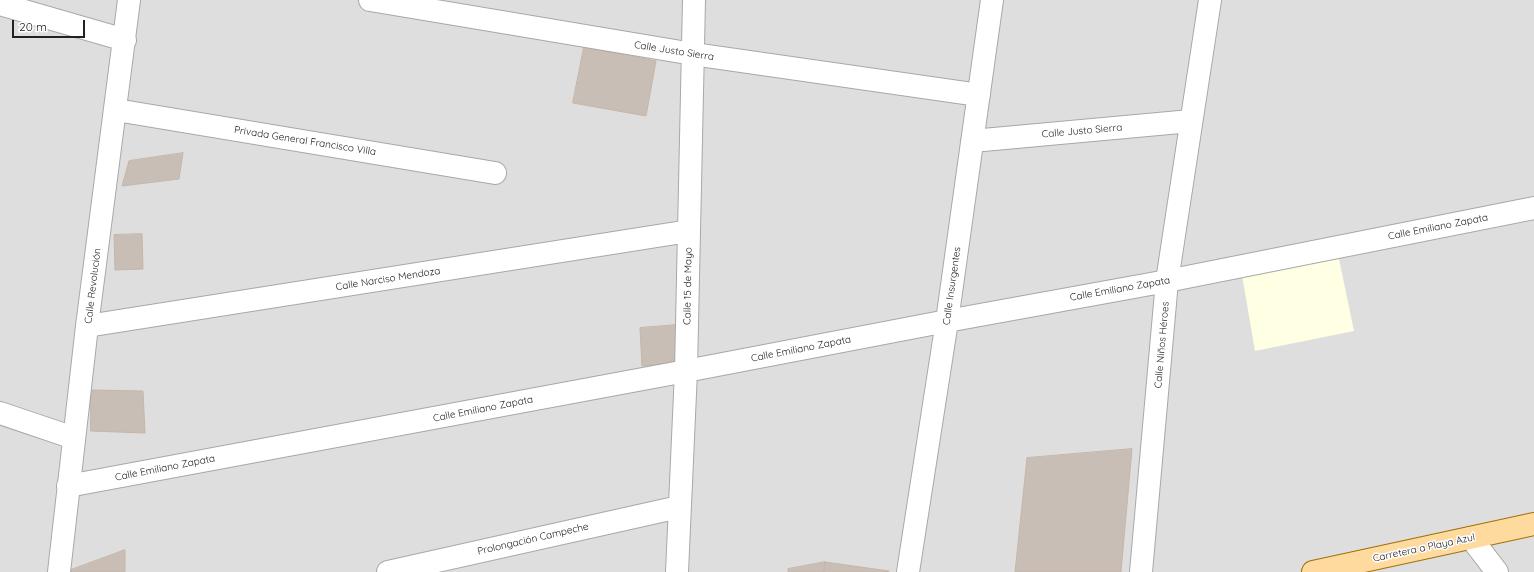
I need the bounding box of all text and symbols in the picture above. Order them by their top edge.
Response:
scale bar [14,12,87,38]
text: 20 m [19,19,47,34]
street label: Calle Justo Sierra [633,39,715,63]
street label: Calle Justo Sierra [1041,122,1123,140]
street label: Privada General Francisco Villa [233,124,377,158]
street label: Calle Emiliano Zapata [1387,211,1489,243]
street label: Calle Insurgentes [941,246,963,326]
street label: Calle 15 de Mayo [681,247,695,325]
street label: Calle Revolución [82,248,104,324]
street label: Calle Narciso Mendoza [335,265,441,293]
street label: Calle Emiliano Zapata [1069,274,1171,304]
street label: Calle Niños Héroes [1152,301,1172,389]
street label: Calle Emiliano Zapata [750,333,852,365]
street label: Calle Emiliano Zapata [432,393,534,425]
street label: Calle Emiliano Zapata [114,452,216,484]
street label: Prolongación Campeche [476,520,590,558]
street label: Carretera a Playa Azul [1372,531,1476,565]

